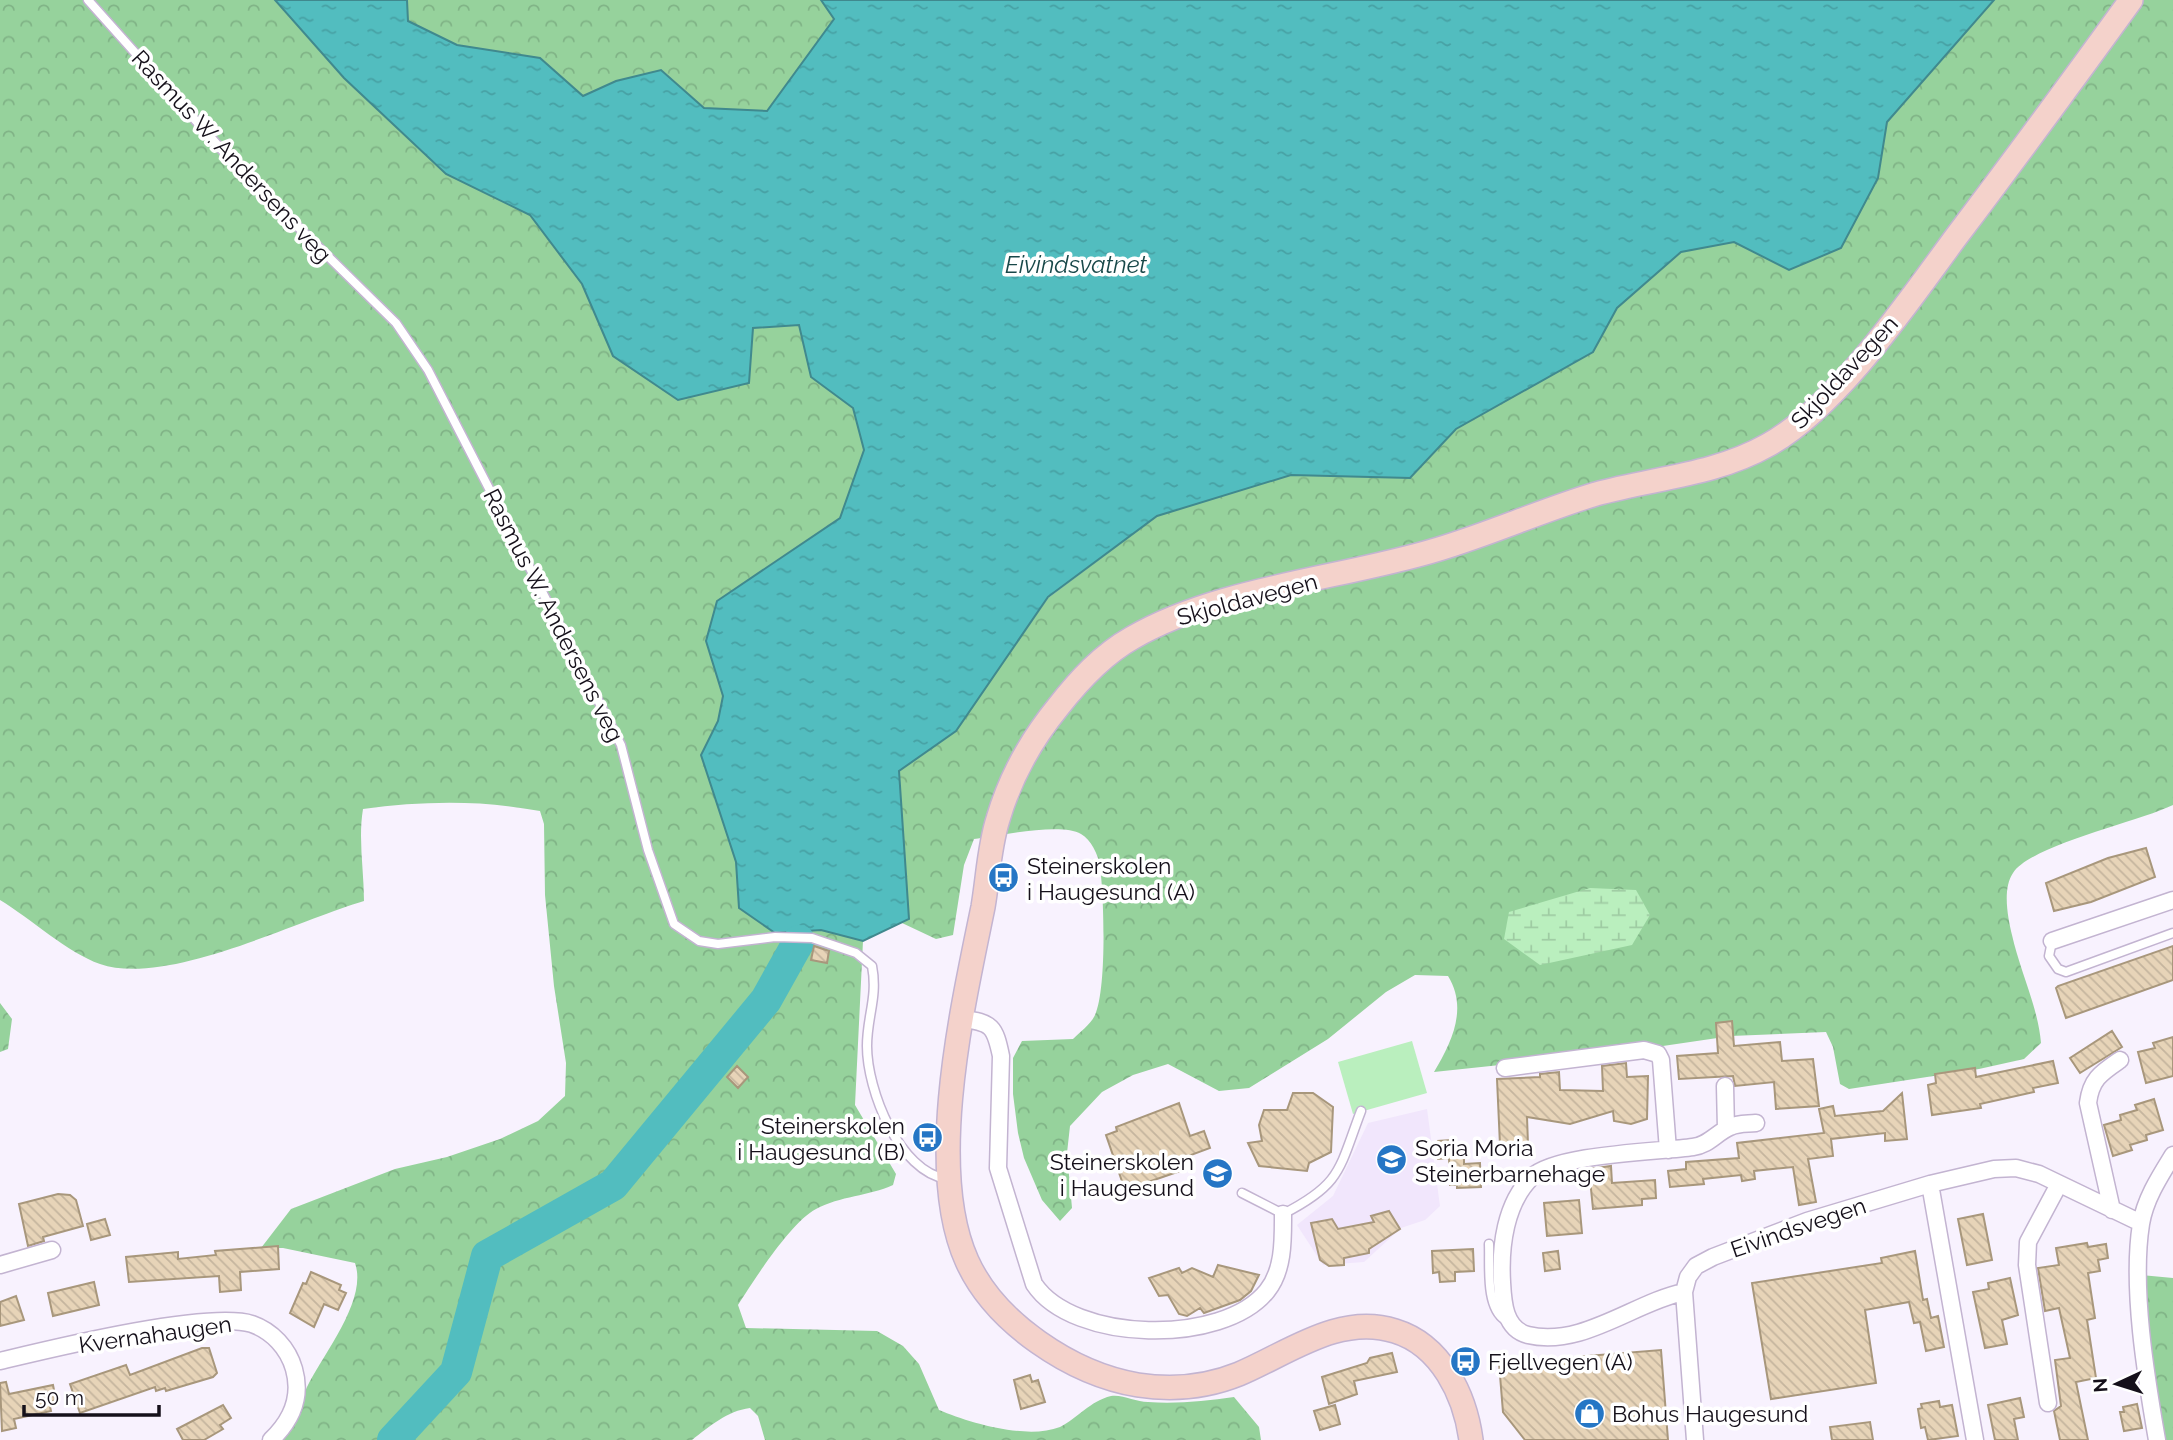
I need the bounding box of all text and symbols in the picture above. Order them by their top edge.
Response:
street label: Rasmus W. Andersens veg [127,44,337,268]
water label: Eivindsvatnet [1005,250,1147,279]
street label: Skjoldavegen [1785,310,1903,434]
street label: Rasmus W. Andersens veg [478,484,630,746]
street label: Skjoldavegen [1174,567,1320,631]
place label: Steinerskolen i Haugesund (A) [1027,852,1195,905]
bus stop icon: Steinerskolen i Haugesund (A) [987,861,1021,895]
place label: Steinerskolen i Haugesund (B) [737,1112,905,1165]
bus stop icon: Steinerskolen i Haugesund (B) [911,1121,945,1155]
place label: Soria Moria Steinerbarnehage [1415,1134,1605,1187]
school or university icon: Soria Moria Steinerbarnehage [1375,1143,1409,1177]
place label: Steinerskolen i Haugesund [1050,1148,1194,1201]
school or university icon: Steinerskolen i Haugesund [1200,1157,1234,1191]
street label: Eivindsvegen [1727,1191,1869,1263]
street label: Kvernahaugen [77,1310,233,1358]
bus stop icon: Fjellvegen (A) [1448,1344,1482,1378]
place label: Fjellvegen (A) [1488,1348,1633,1375]
north arrow [2082,1349,2152,1419]
scale bar [24,1374,159,1418]
text: N [2089,1377,2112,1393]
text: 50 m [35,1385,84,1410]
shop icon: Bohus Haugesund [1572,1396,1606,1430]
place label: Bohus Haugesund [1612,1400,1808,1427]

